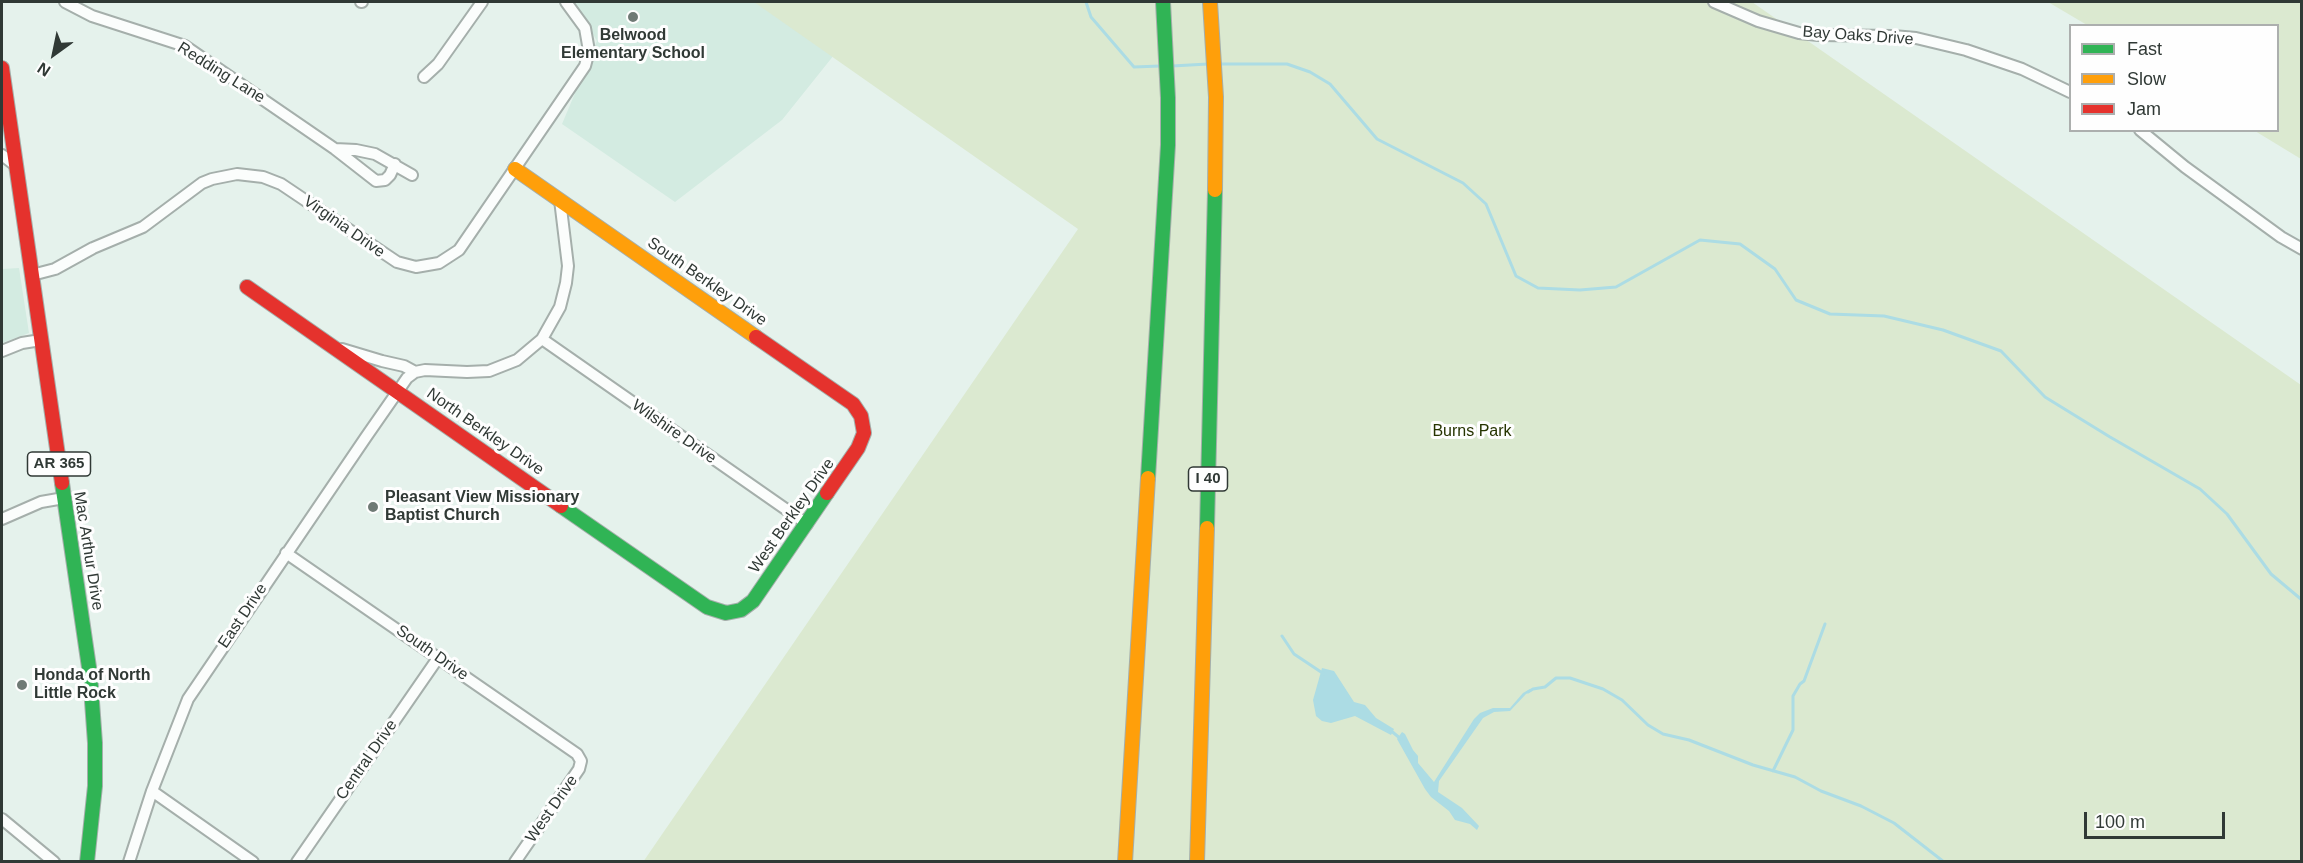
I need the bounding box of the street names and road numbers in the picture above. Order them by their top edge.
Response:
street label: Bay Oaks Drive [1802,23,1914,49]
street label: Redding Lane [174,38,268,108]
street label: Virginia Drive [300,192,388,262]
street label: South Berkley Drive [644,234,770,330]
street label: North Berkley Drive [423,384,547,480]
street label: Wilshire Drive [628,396,720,468]
road number: AR 365 [28,452,90,476]
street label: West Berkley Drive [745,455,839,577]
road number: I 40 [1188,467,1228,491]
street label: Mac Arthur Drive [69,490,107,612]
street label: East Drive [214,580,272,652]
street label: South Drive [392,621,472,685]
street label: Central Drive [332,716,402,804]
street label: West Drive [522,772,582,846]

